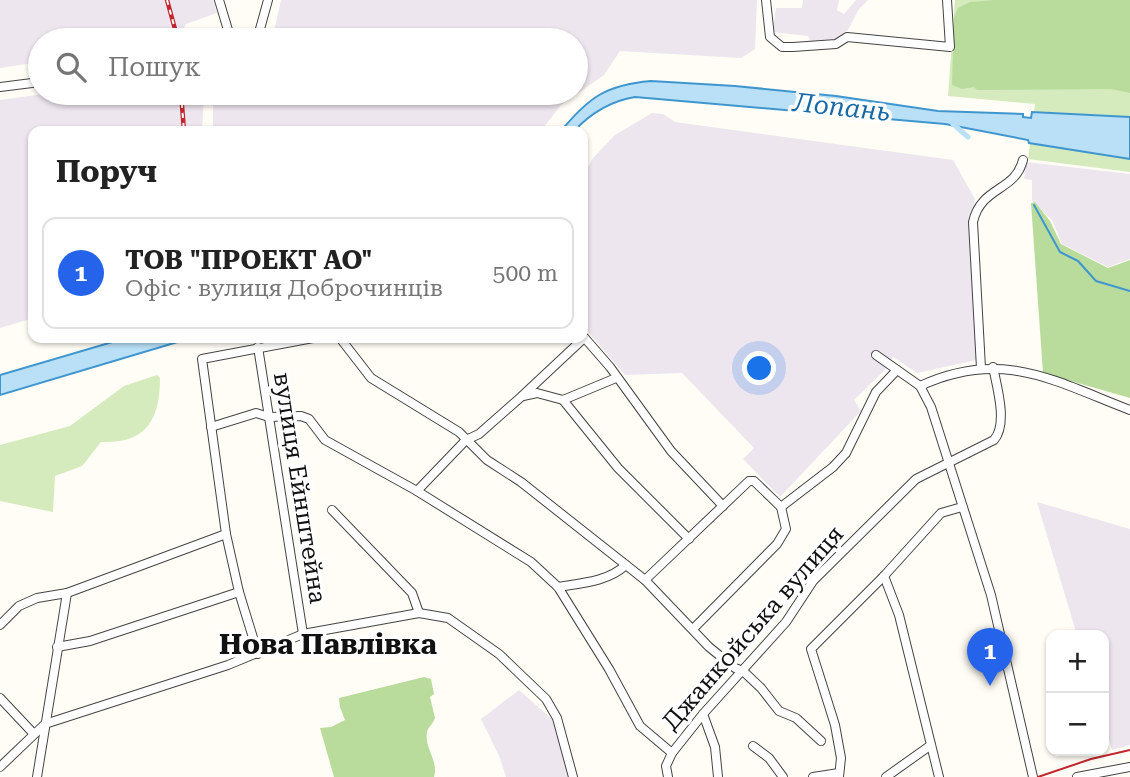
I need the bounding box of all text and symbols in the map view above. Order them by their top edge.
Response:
search box [28,28,588,105]
icon: search [52,48,90,86]
text: Пошук [108,52,201,82]
water label: Лопань [790,87,892,127]
text: Поруч [56,154,157,189]
text: ТОВ "ПРОЕКТ АО" [125,245,372,275]
text: 1 [75,260,87,287]
text: 500 m [493,260,558,287]
text: Офіс · вулиця Доброчинців [125,275,443,302]
your location [742,351,776,385]
street label: вулиця Ейнштейна [268,370,332,606]
street label: Джанкойська вулиця [657,520,849,736]
district label: Нова Павлівка [219,628,437,661]
pin: 1 [967,628,1013,686]
map controls [1046,630,1109,756]
button: + [1046,630,1109,693]
button: − [1046,693,1109,756]

